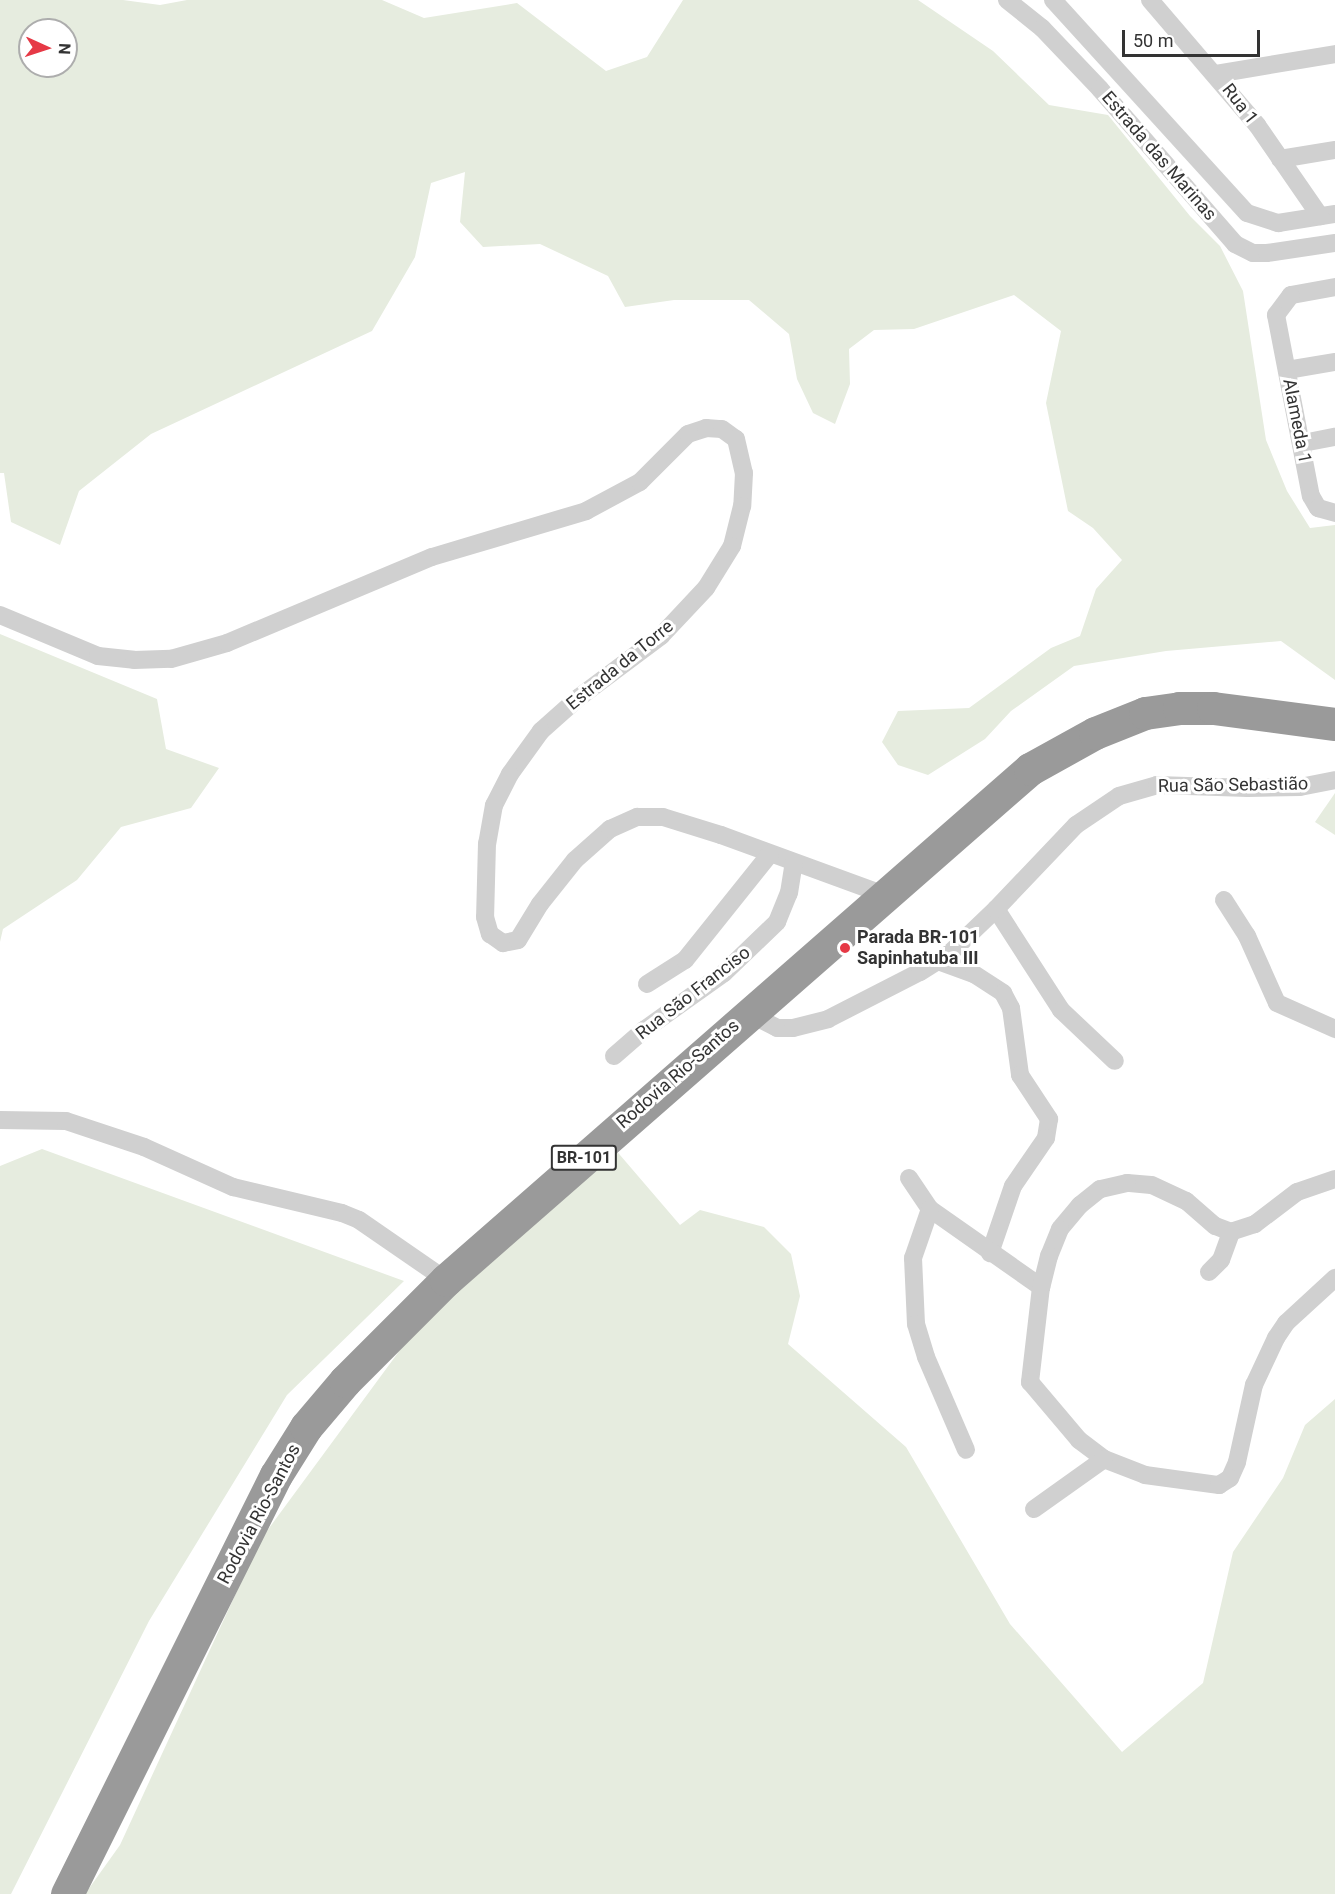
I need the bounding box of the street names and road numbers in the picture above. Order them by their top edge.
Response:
street label: Rua 1 [1218,79,1262,129]
street label: Estrada das Marinas [1097,87,1221,225]
street label: Alameda 1 [1278,377,1316,465]
street label: Estrada da Torre [562,615,678,715]
street label: Rua São Sebastião [1158,773,1308,797]
street label: Rua São Franciso [632,942,754,1044]
street label: Rodovia Rio-Santos [612,1015,744,1133]
road number: BR-101 [550,1145,618,1171]
street label: Rodovia Rio-Santos [213,1440,305,1588]

